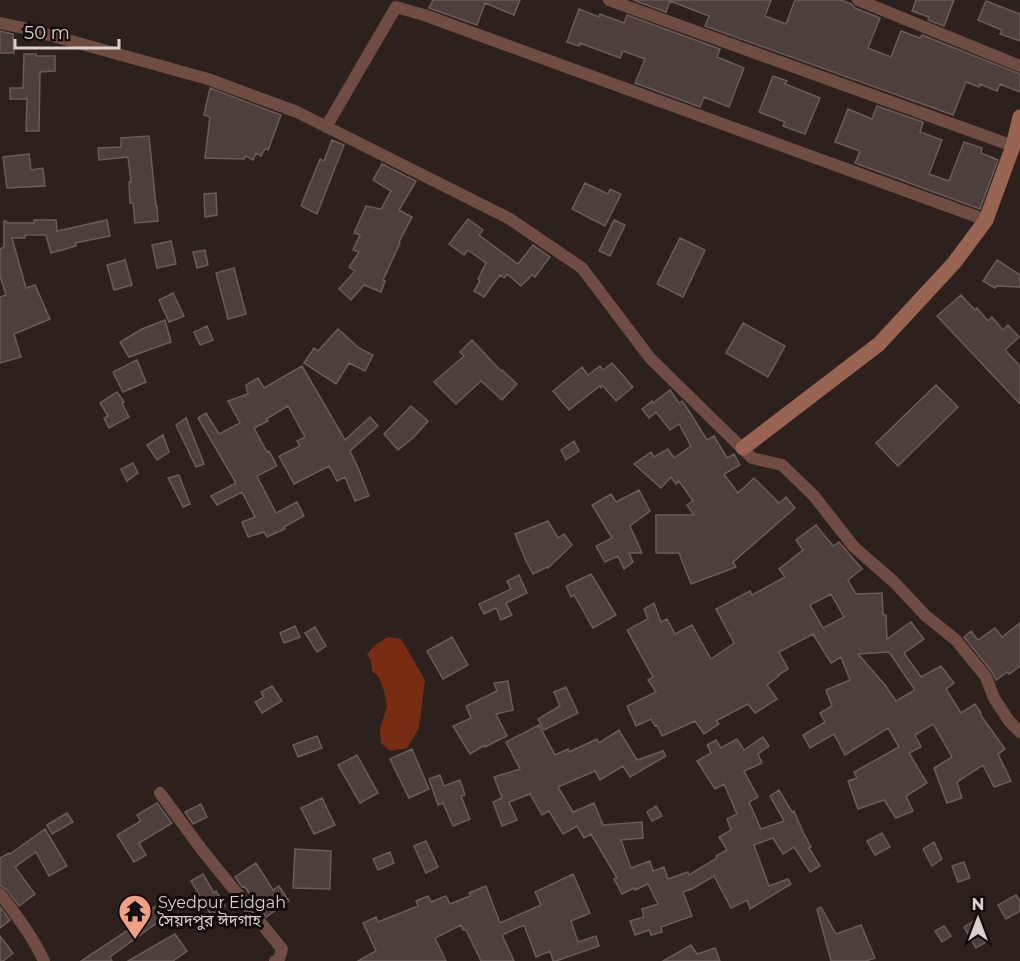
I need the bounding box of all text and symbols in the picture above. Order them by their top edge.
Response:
scale bar [15,12,118,50]
text: 50 m [24,22,70,44]
north arrow [948,889,1008,949]
temple icon: Syedpur Eidgah সৈয়দপুর ঈদগাহ [117,893,153,940]
place label: Syedpur Eidgah সৈয়দপুর ঈদগাহ [157,893,286,930]
text: N [972,895,984,914]

